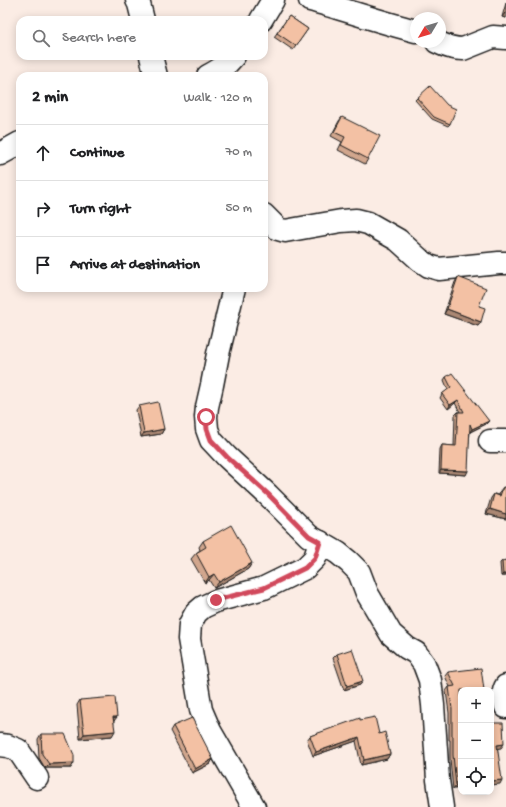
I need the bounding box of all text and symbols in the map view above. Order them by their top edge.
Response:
north arrow [410,12,446,48]
search box [16,16,268,60]
icon: search [30,27,52,49]
text: Search here [62,29,136,47]
text: 2 min [32,88,68,108]
text: Walk · 120 m [184,91,252,106]
icon: ahead [32,142,54,164]
text: Continue [70,144,124,162]
text: 70 m [226,145,252,160]
icon: right [32,198,54,220]
text: Turn right [70,200,130,218]
text: 50 m [225,201,252,216]
icon: arrive [32,254,54,276]
text: Arrive at destination [70,256,200,274]
route start [197,408,215,426]
route end [207,591,225,609]
map controls [458,687,494,795]
button: + [458,687,494,723]
button: − [458,723,494,759]
button: locate [458,759,494,795]

